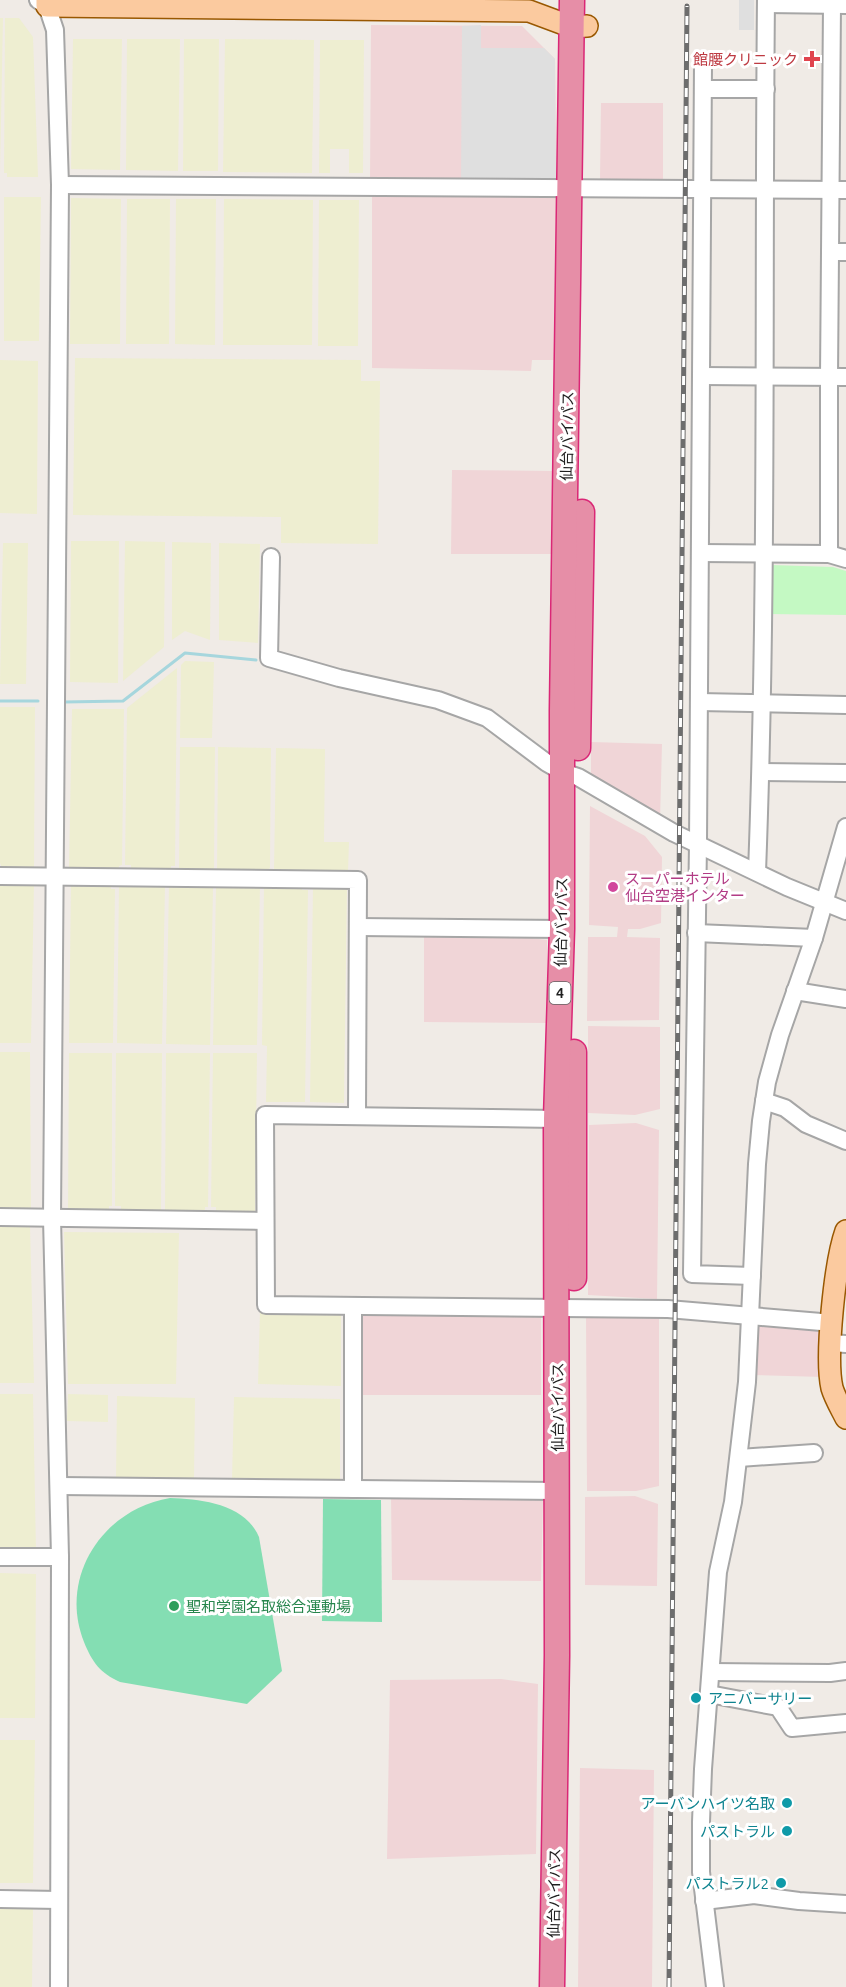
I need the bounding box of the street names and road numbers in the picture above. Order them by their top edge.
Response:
street label: 仙台バイパス [558,391,576,481]
street label: 仙台バイパス [552,877,570,967]
road number: 4 [550,982,570,1004]
street label: 仙台バイパス [549,1362,566,1452]
street label: 仙台バイパス [545,1848,563,1938]

